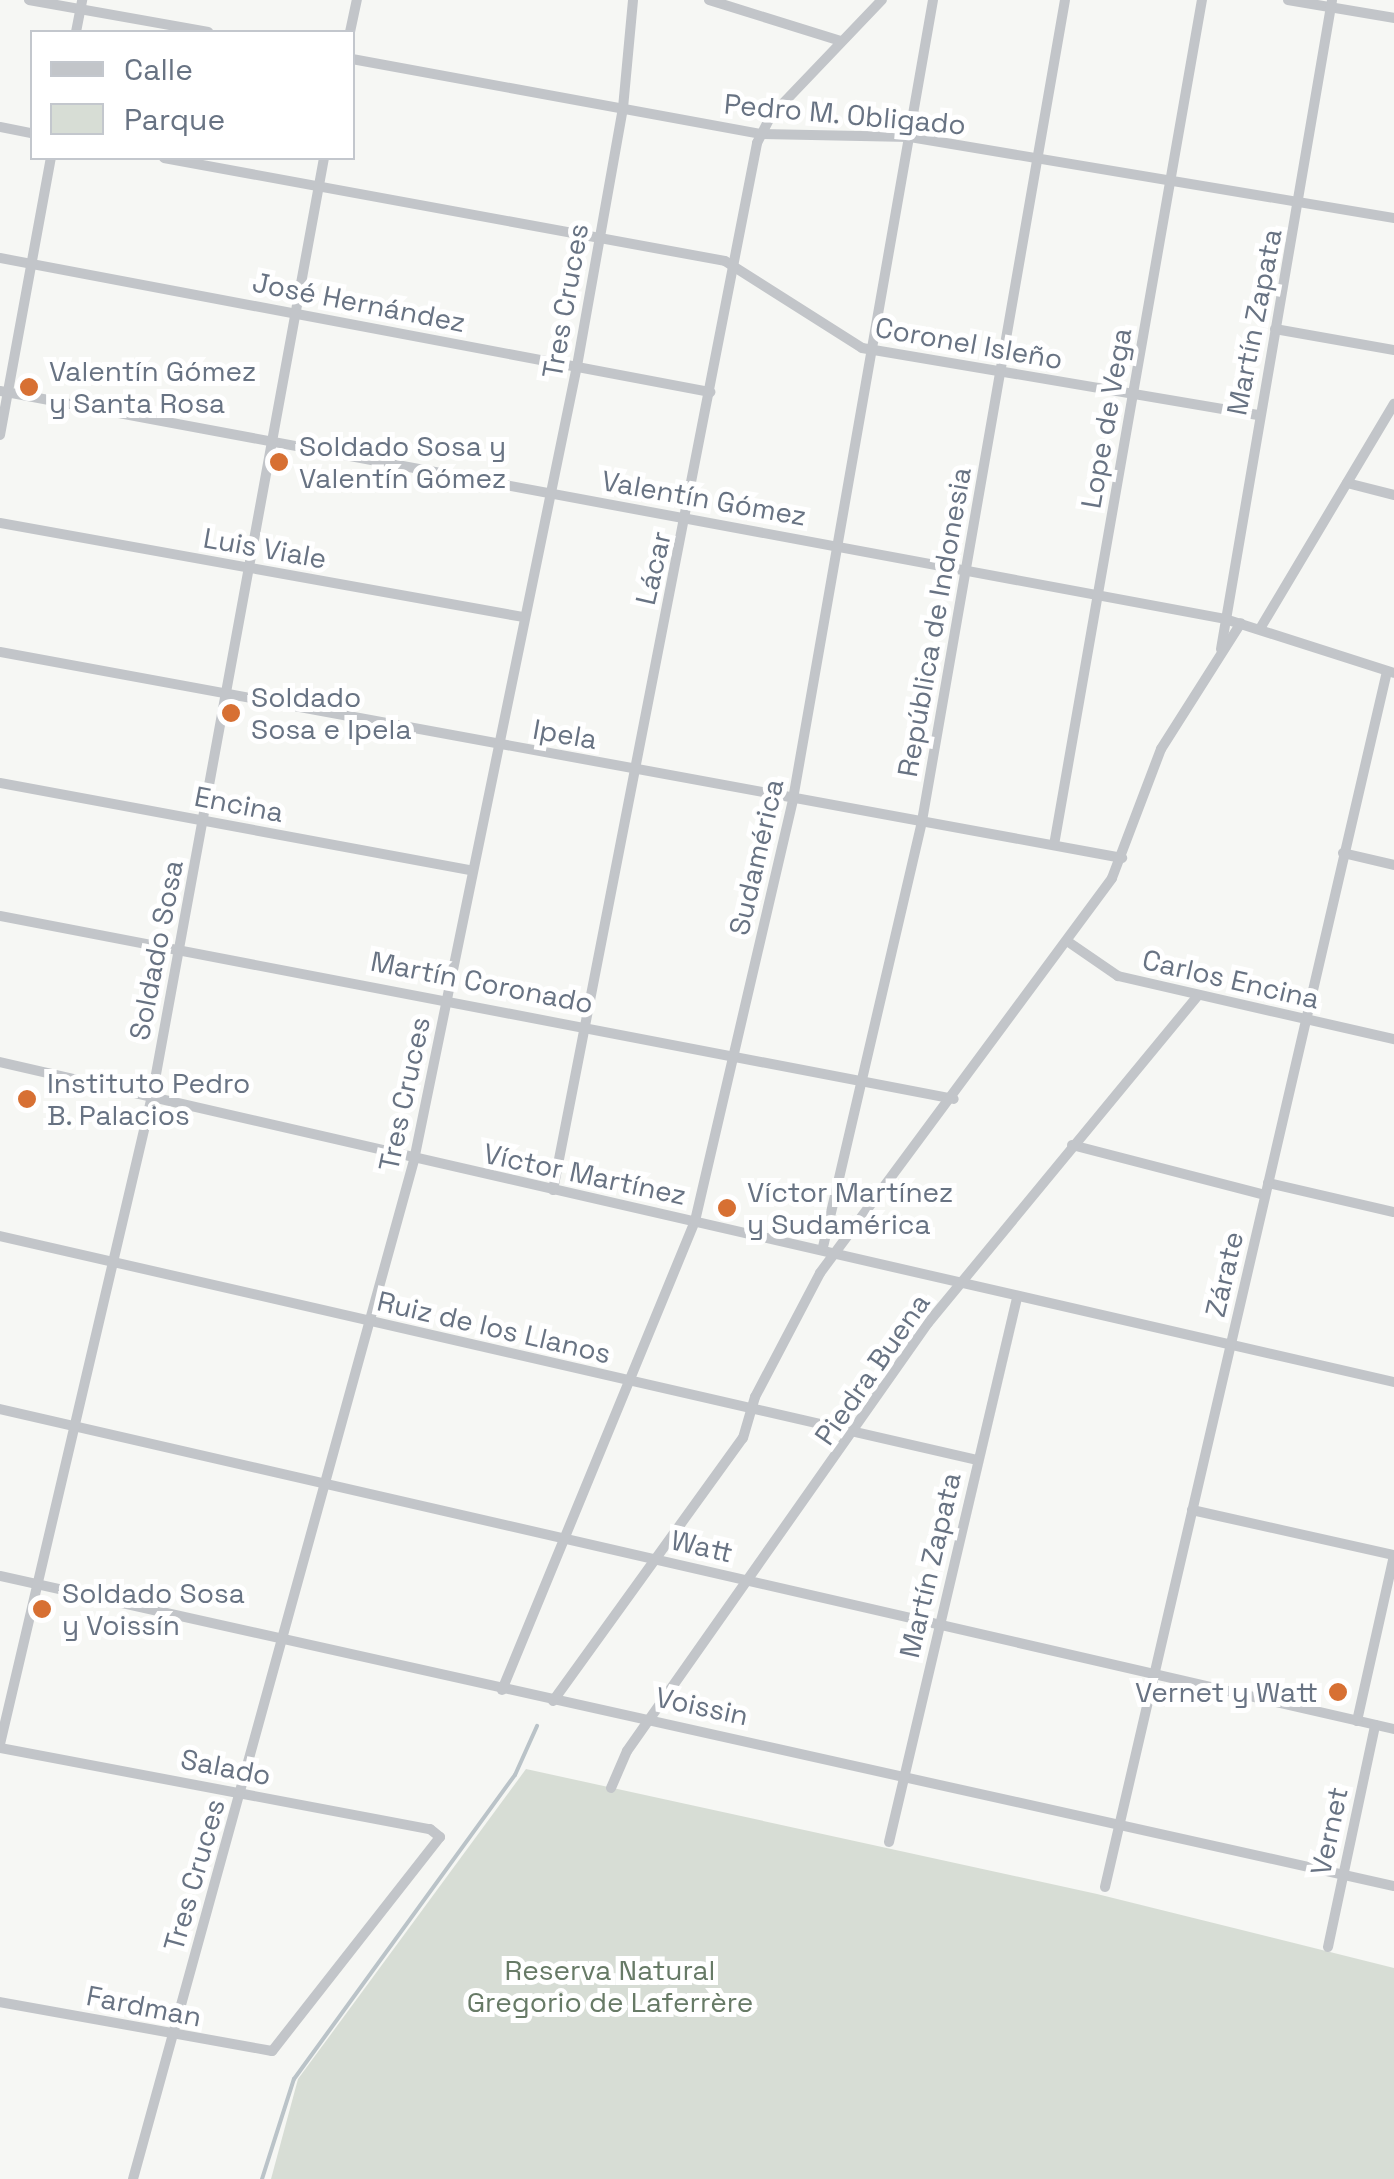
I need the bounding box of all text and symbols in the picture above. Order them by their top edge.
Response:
legend [30,30,355,160]
text: Calle [124,50,193,89]
street label: Pedro M. Obligado [722,87,968,141]
text: Parque [124,100,225,139]
street label: Tres Cruces [535,221,595,381]
street label: Martín Zapata [1219,226,1289,418]
street label: José Hernández [250,265,468,339]
street label: Coronel Isleño [873,310,1065,376]
street label: Lope de Vega [1074,325,1138,511]
place label: Valentín Gómez y Santa Rosa [49,354,256,420]
marker: Valentín Gómez y Santa Rosa [18,376,40,398]
place label: Soldado Sosa y Valentín Gómez [299,429,506,495]
marker: Soldado Sosa y Valentín Gómez [268,451,290,473]
street label: Valentín Gómez [599,463,809,533]
street label: República de Indonesia [890,465,978,779]
street label: Luis Viale [201,521,329,575]
street label: Lácar [628,528,678,608]
place label: Soldado Sosa e Ipela [251,680,412,746]
marker: Soldado Sosa e Ipela [220,702,242,724]
street label: Ipela [530,712,600,756]
street label: Sudamérica [722,776,790,938]
street label: Encina [192,779,286,829]
street label: Soldado Sosa [122,857,190,1043]
street label: Carlos Encina [1139,942,1323,1016]
street label: Martín Coronado [368,944,596,1020]
street label: Tres Cruces [371,1014,437,1174]
place label: Instituto Pedro B. Palacios [47,1066,250,1132]
marker: Instituto Pedro B. Palacios [16,1088,38,1110]
street label: Víctor Martínez [481,1136,689,1212]
place label: Víctor Martínez y Sudamérica [747,1175,953,1241]
marker: Víctor Martínez y Sudamérica [716,1197,738,1219]
street label: Zárate [1198,1228,1250,1320]
street label: Ruiz de los Llanos [374,1284,614,1370]
street label: Piedra Buena [807,1287,937,1451]
street label: Martín Zapata [892,1469,968,1661]
street label: Watt [668,1523,736,1569]
place label: Soldado Sosa y Voissín [62,1576,245,1642]
marker: Soldado Sosa y Voissín [31,1598,53,1620]
place label: Vernet y Watt [1135,1675,1318,1709]
street label: Voissin [653,1680,751,1732]
marker: Vernet y Watt [1327,1681,1349,1703]
street label: Salado [178,1742,274,1792]
street label: Vernet [1303,1784,1355,1878]
street label: Tres Cruces [156,1795,232,1955]
park label: Reserva Natural Gregorio de Laferrère [467,1953,753,2019]
street label: Fardman [84,1978,204,2034]

